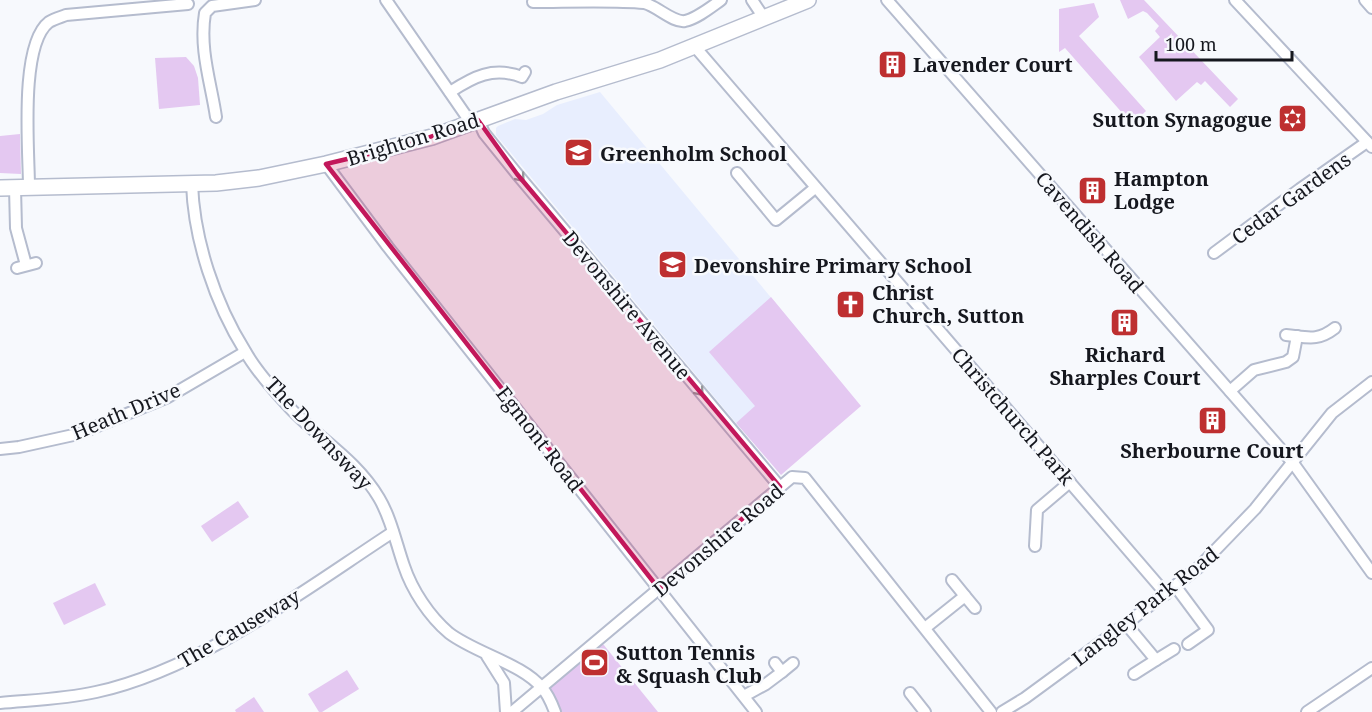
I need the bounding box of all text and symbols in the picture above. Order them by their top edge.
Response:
scale bar [1156,24,1292,62]
text: 100 m [1165,32,1217,56]
building icon: Lavender Court [876,48,908,80]
place label: Lavender Court [913,51,1073,78]
synagogue icon: Sutton Synagogue [1277,103,1309,135]
street label: Brighton Road [343,106,483,172]
place label: Sutton Synagogue [1093,106,1272,133]
school or university icon: Greenholm School [563,137,595,169]
place label: Greenholm School [600,140,787,167]
street label: Cedar Gardens [1226,146,1356,250]
place label: Hampton Lodge [1114,165,1209,215]
street label: Cavendish Road [1030,166,1150,298]
one-way arrow [514,171,525,182]
building icon: Hampton Lodge [1077,174,1109,206]
street label: Devonshire Avenue [557,225,697,385]
school or university icon: Devonshire Primary School [657,249,689,281]
place label: Devonshire Primary School [694,252,972,279]
place label: Christ Church, Sutton [872,279,1024,329]
church icon: Christ Church, Sutton [835,288,867,320]
building icon: Richard Sharples Court [1109,307,1141,339]
place label: Richard Sharples Court [1049,341,1201,391]
street label: Christchurch Park [946,342,1080,491]
street label: The Downsway [260,371,379,496]
street label: Heath Drive [68,376,184,446]
street label: Egmont Road [490,381,590,497]
one-way arrow [693,385,704,396]
building icon: Sherbourne Court [1196,404,1228,436]
place label: Sherbourne Court [1120,437,1304,464]
street label: Devonshire Road [647,477,789,603]
street label: Langley Park Road [1066,540,1224,672]
street label: The Causeway [173,582,305,674]
place label: Sutton Tennis & Squash Club [616,639,762,689]
sports icon: Sutton Tennis & Squash Club [579,647,611,679]

